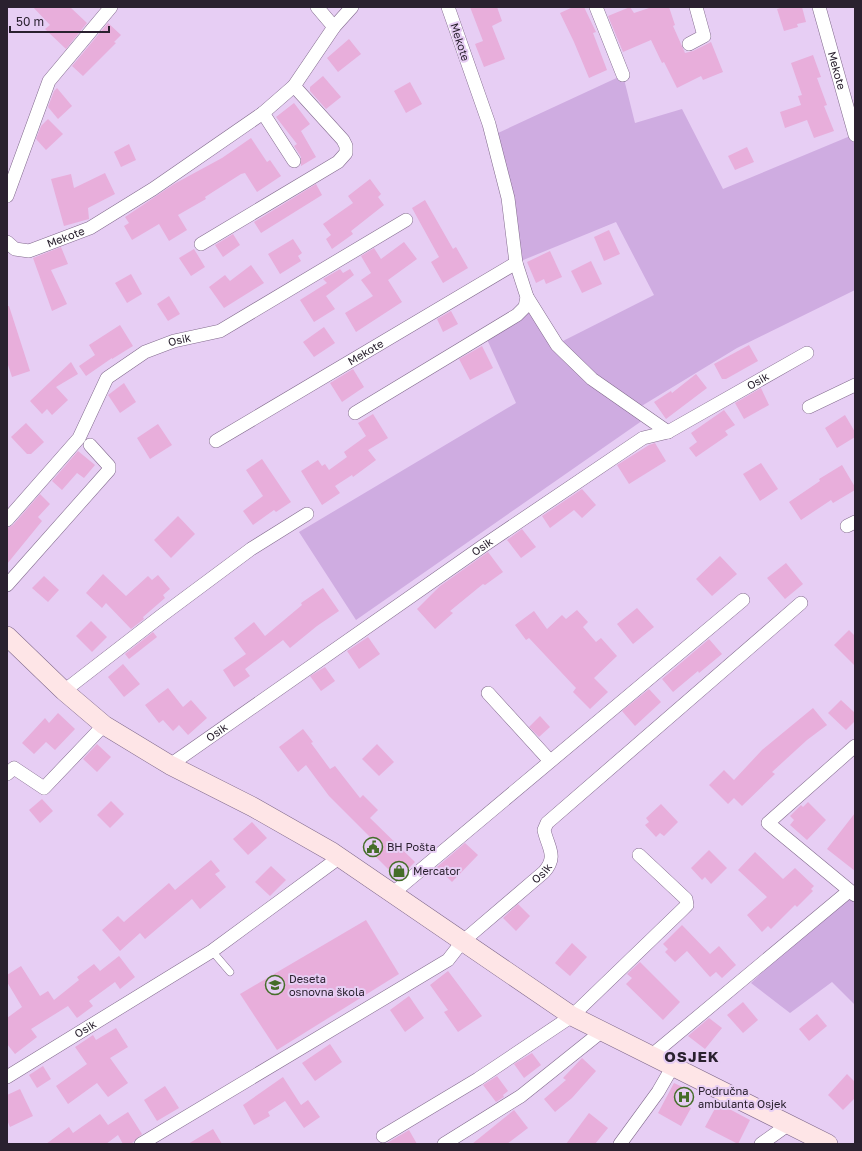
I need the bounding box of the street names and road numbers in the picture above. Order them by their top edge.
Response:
street label: Mekote [448,21,473,63]
street label: Mekote [826,50,849,91]
street label: Mekote [45,224,86,250]
street label: Osik [166,331,192,349]
street label: Mekote [345,336,386,367]
street label: Osik [744,369,771,392]
street label: Osik [469,534,495,558]
street label: Osik [203,720,230,744]
street label: Osik [529,861,554,886]
street label: Osik [72,1017,98,1040]

